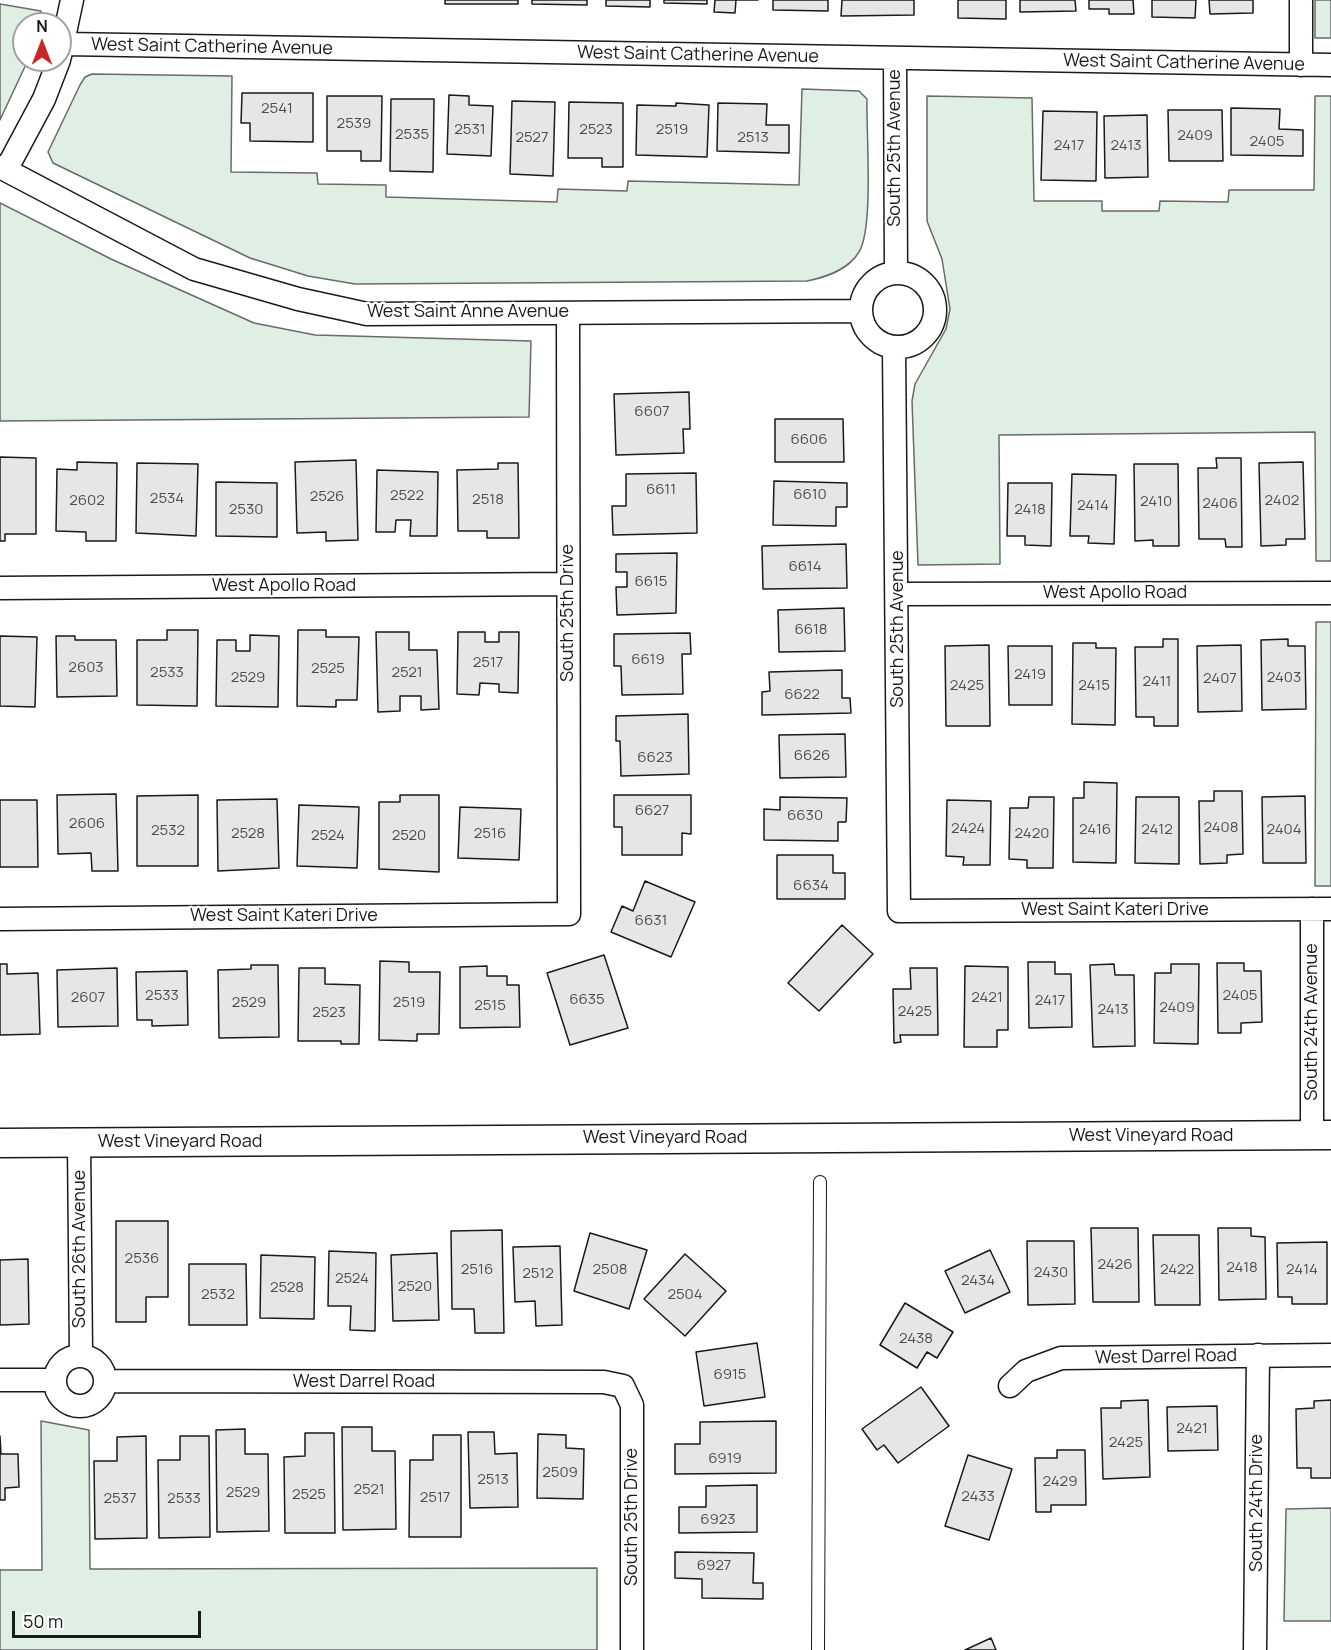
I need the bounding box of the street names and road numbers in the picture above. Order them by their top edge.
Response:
street label: West Saint Catherine Avenue [91,34,333,60]
street label: West Saint Catherine Avenue [577,42,819,68]
street label: West Saint Catherine Avenue [1063,50,1305,76]
street label: South 25th Avenue [884,69,906,227]
street label: West Saint Anne Avenue [367,301,569,323]
street label: South 25th Drive [557,544,579,682]
street label: South 25th Avenue [887,550,909,708]
street label: West Apollo Road [212,575,356,597]
street label: West Apollo Road [1043,582,1187,604]
street label: West Saint Kateri Drive [1021,899,1209,921]
street label: West Saint Kateri Drive [190,905,378,927]
street label: South 24th Avenue [1301,943,1323,1101]
street label: West Vineyard Road [1069,1125,1233,1147]
street label: West Vineyard Road [583,1127,747,1149]
street label: West Vineyard Road [98,1131,262,1153]
street label: South 26th Avenue [69,1170,91,1328]
street label: West Darrel Road [1095,1345,1237,1369]
street label: West Darrel Road [293,1371,435,1393]
street label: South 24th Drive [1246,1434,1268,1572]
street label: South 25th Drive [621,1448,643,1586]

